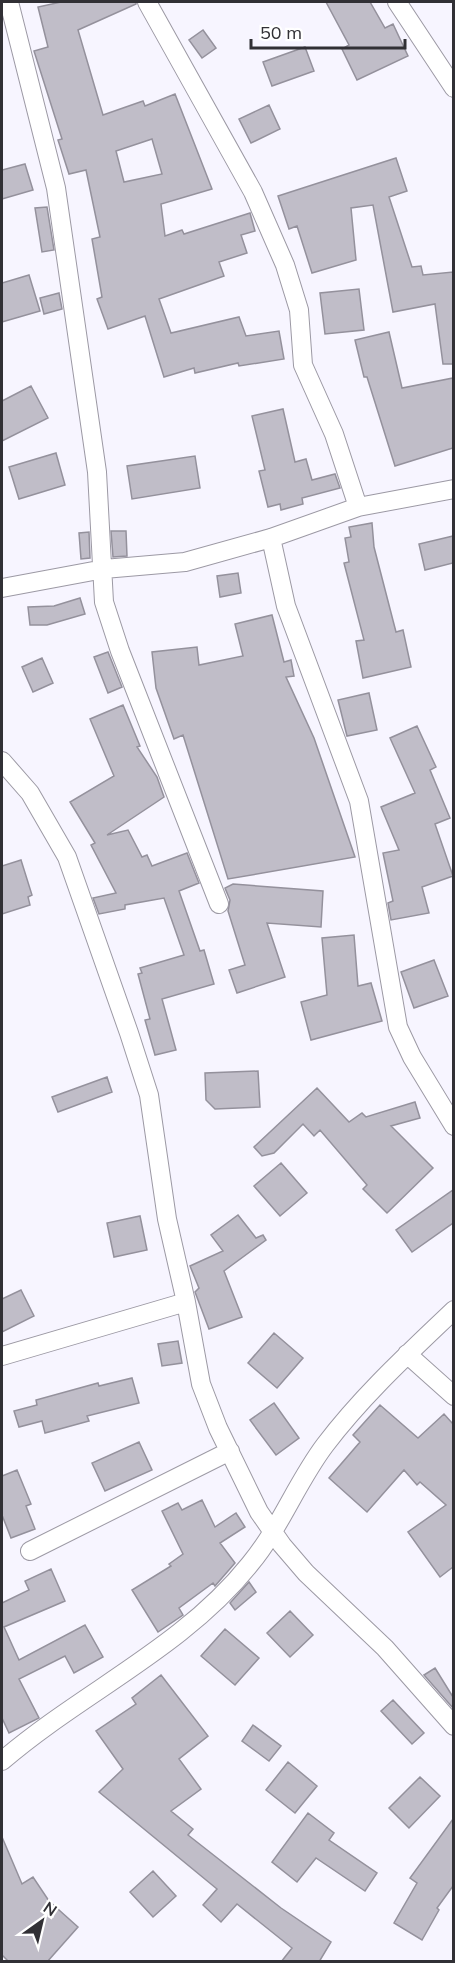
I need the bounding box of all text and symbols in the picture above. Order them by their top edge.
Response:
scale bar [251,12,406,50]
text: 50 m [260,21,302,44]
north arrow [12,1891,72,1951]
text: N [40,1897,61,1920]

